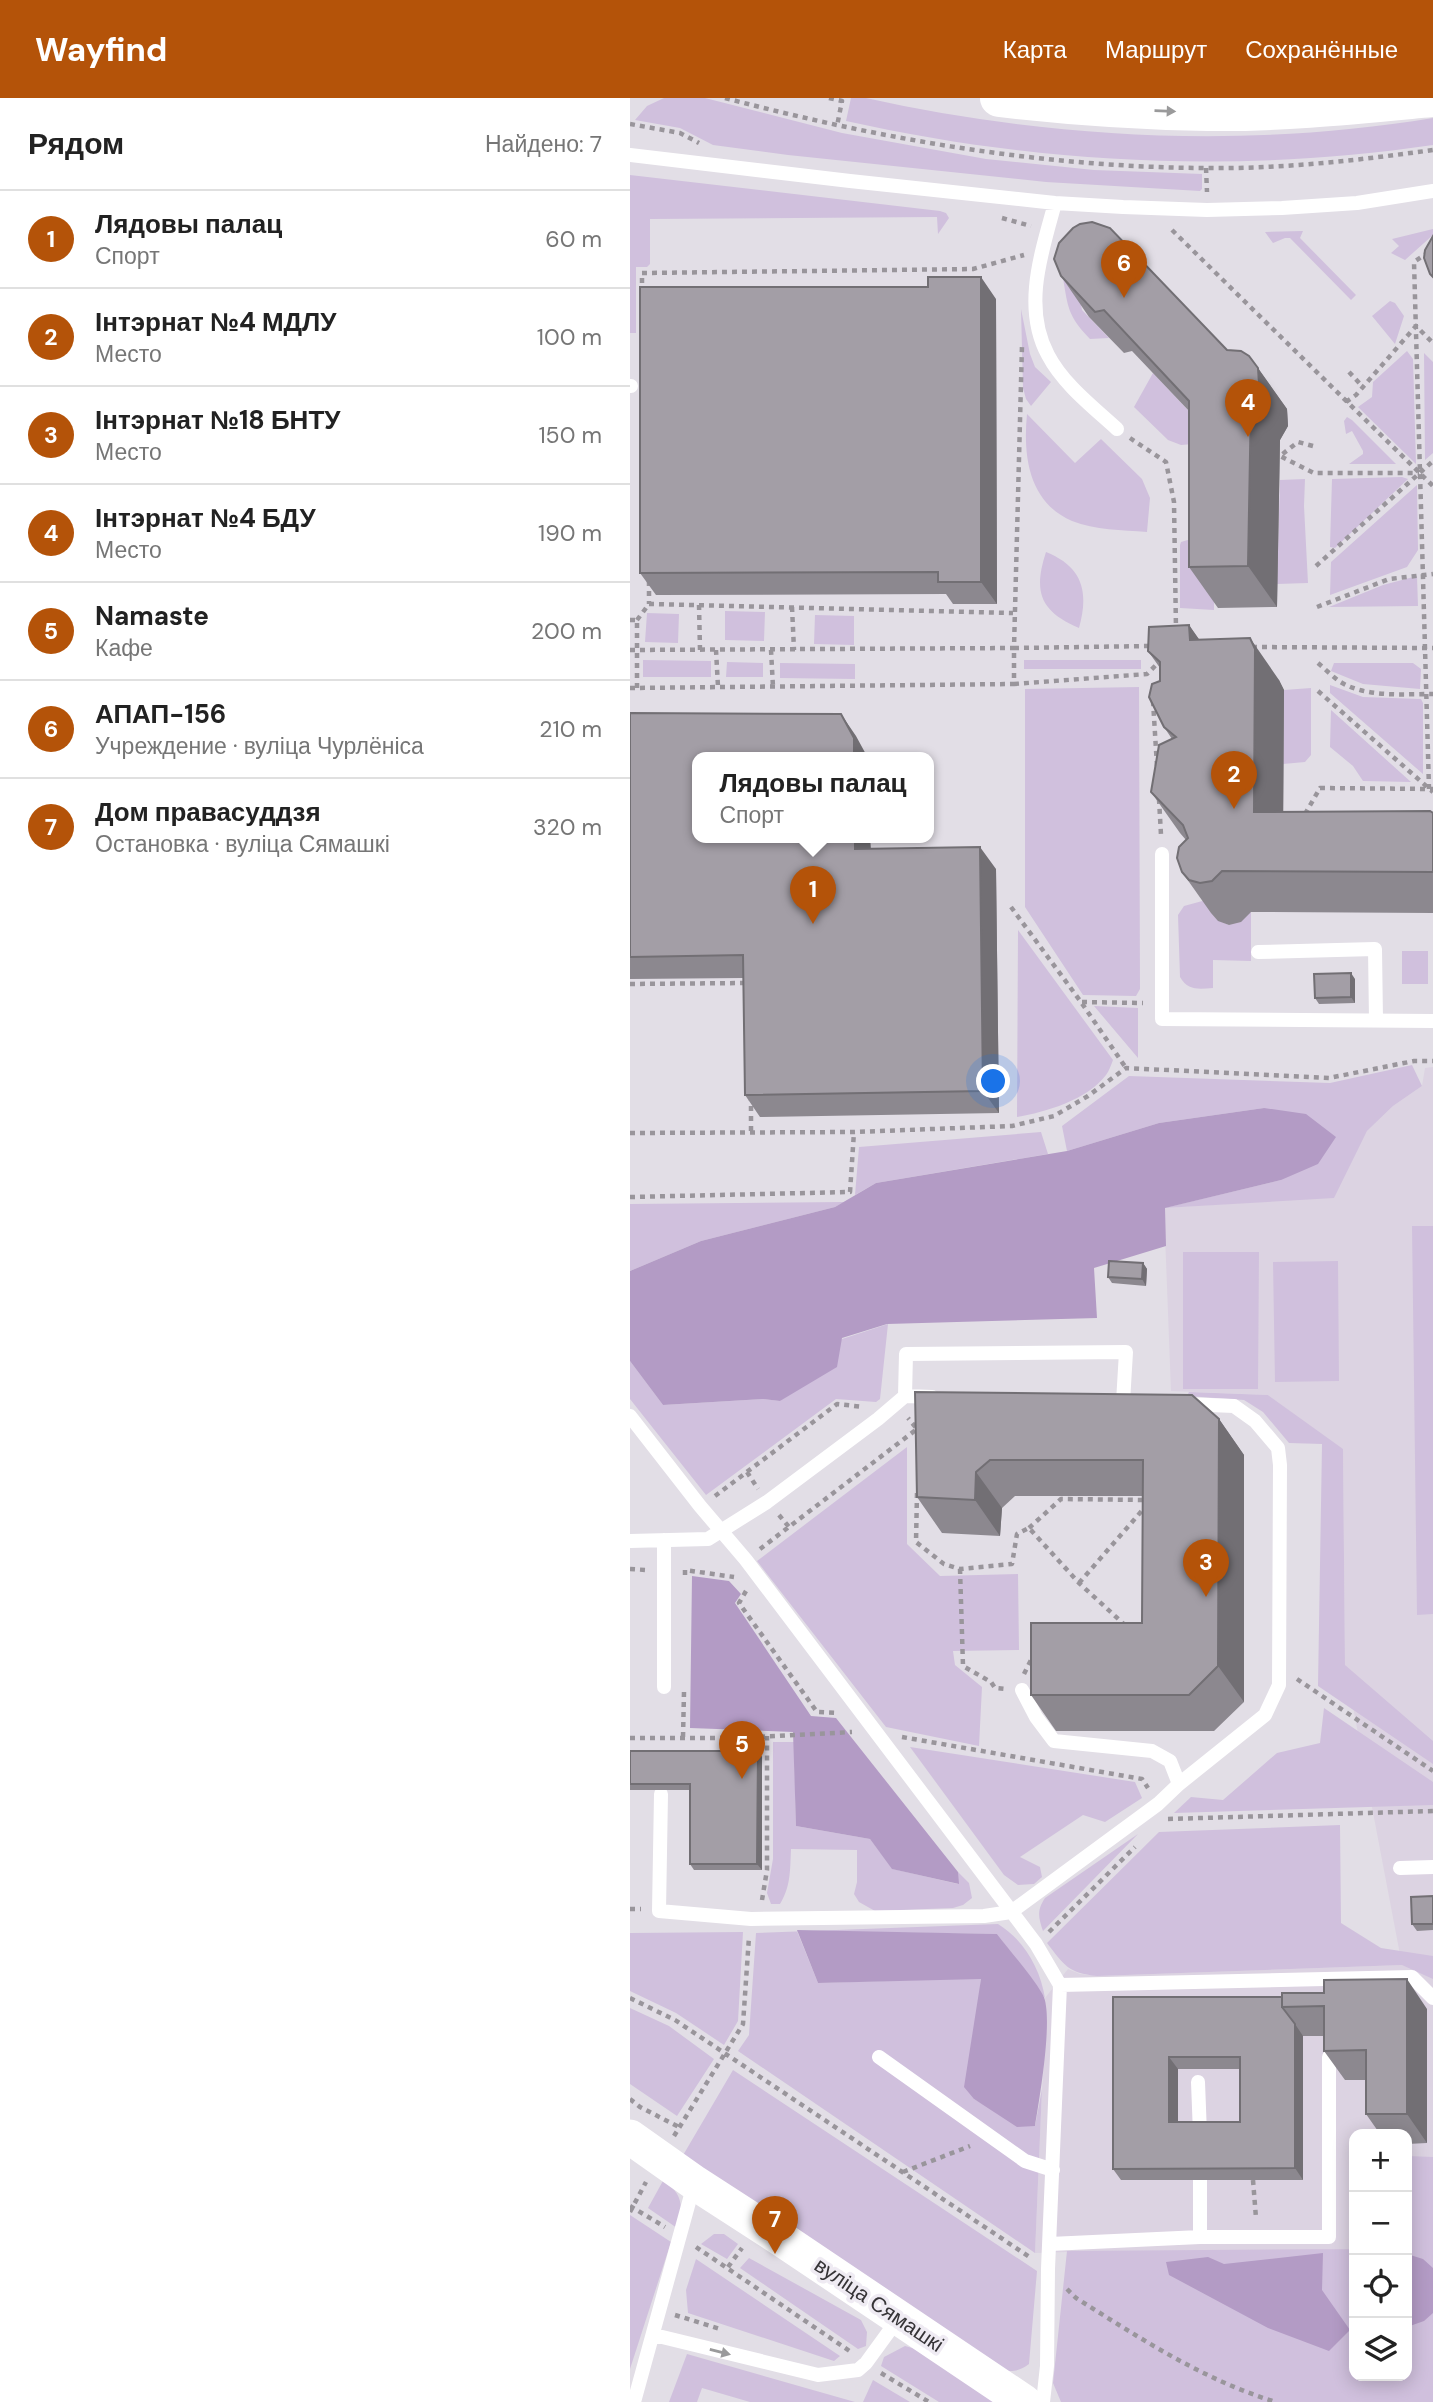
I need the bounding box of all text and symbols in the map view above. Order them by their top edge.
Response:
text: Wayfind [35,28,167,71]
text: Карта [1003,34,1067,65]
text: Маршрут [1105,34,1207,65]
text: Сохранённые [1245,34,1398,65]
one-way arrow [1154,105,1176,116]
text: Рядом [28,124,124,163]
text: Найдено: 7 [485,129,602,159]
text: Лядовы палац [95,207,282,241]
text: 1 [47,224,55,254]
text: 60 m [545,224,602,254]
pin: 6 [1101,240,1147,298]
text: Спорт [95,241,160,271]
text: Інтэрнат №4 МДЛУ [95,305,337,339]
text: 2 [44,322,58,352]
text: 100 m [537,322,602,352]
text: Место [95,339,162,369]
pin: 4 [1225,379,1271,437]
text: Інтэрнат №18 БНТУ [95,403,340,437]
text: 3 [44,420,58,450]
text: 150 m [538,420,602,450]
text: Место [95,437,162,467]
text: Інтэрнат №4 БДУ [95,501,316,535]
text: 4 [44,518,58,548]
text: 190 m [538,518,602,548]
text: Место [95,535,162,565]
text: Namaste [95,599,209,633]
text: 5 [44,616,58,646]
text: 200 m [531,616,602,646]
text: Кафе [95,633,153,663]
text: АПАП-156 [95,697,226,731]
text: 6 [44,714,58,744]
text: 210 m [539,714,602,744]
text: Учреждение · вуліца Чурлёніса [95,731,424,761]
pin: 2 [1211,751,1257,809]
popup [692,752,934,843]
text: Лядовы палац [719,766,907,800]
text: Дом правасуддзя [95,795,321,829]
text: Спорт [719,800,784,830]
text: 7 [45,812,57,842]
text: 320 m [533,812,602,842]
text: Остановка · вуліца Сямашкі [95,829,390,859]
pin: 1 [790,866,836,924]
your location [976,1064,1010,1098]
pin: 3 [1183,1539,1229,1597]
pin: 5 [719,1721,765,1779]
map controls [1349,2129,1412,2381]
button: + [1349,2129,1412,2192]
button: − [1349,2192,1412,2255]
pin: 7 [752,2196,798,2254]
street label: вуліца Сямашкі [809,2251,949,2359]
button: locate [1349,2255,1412,2318]
button: layers [1349,2318,1412,2381]
one-way arrow [709,2346,731,2357]

